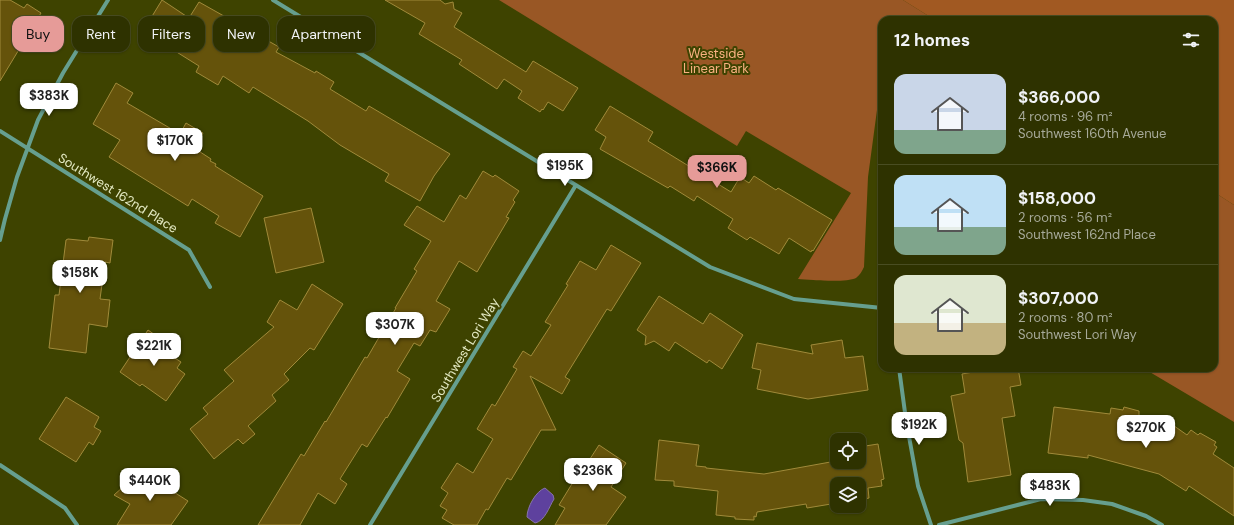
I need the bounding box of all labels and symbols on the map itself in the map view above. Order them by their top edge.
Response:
park label: Westside Linear Park [683,45,749,77]
pin: $383K [21,83,77,117]
pin: $170K [147,128,203,162]
street label: Southwest 162nd Place [55,149,181,237]
pin: $195K [537,153,593,187]
pin: $366K [689,155,745,189]
pin: $158K [52,260,108,294]
street label: Southwest Lori Way [427,295,503,405]
pin: $307K [367,312,423,346]
pin: $221K [126,333,182,367]
pin: $192K [891,412,947,446]
pin: $270K [1118,415,1174,449]
pin: $236K [565,458,621,492]
pin: $440K [122,468,178,502]
pin: $483K [1022,473,1078,507]

